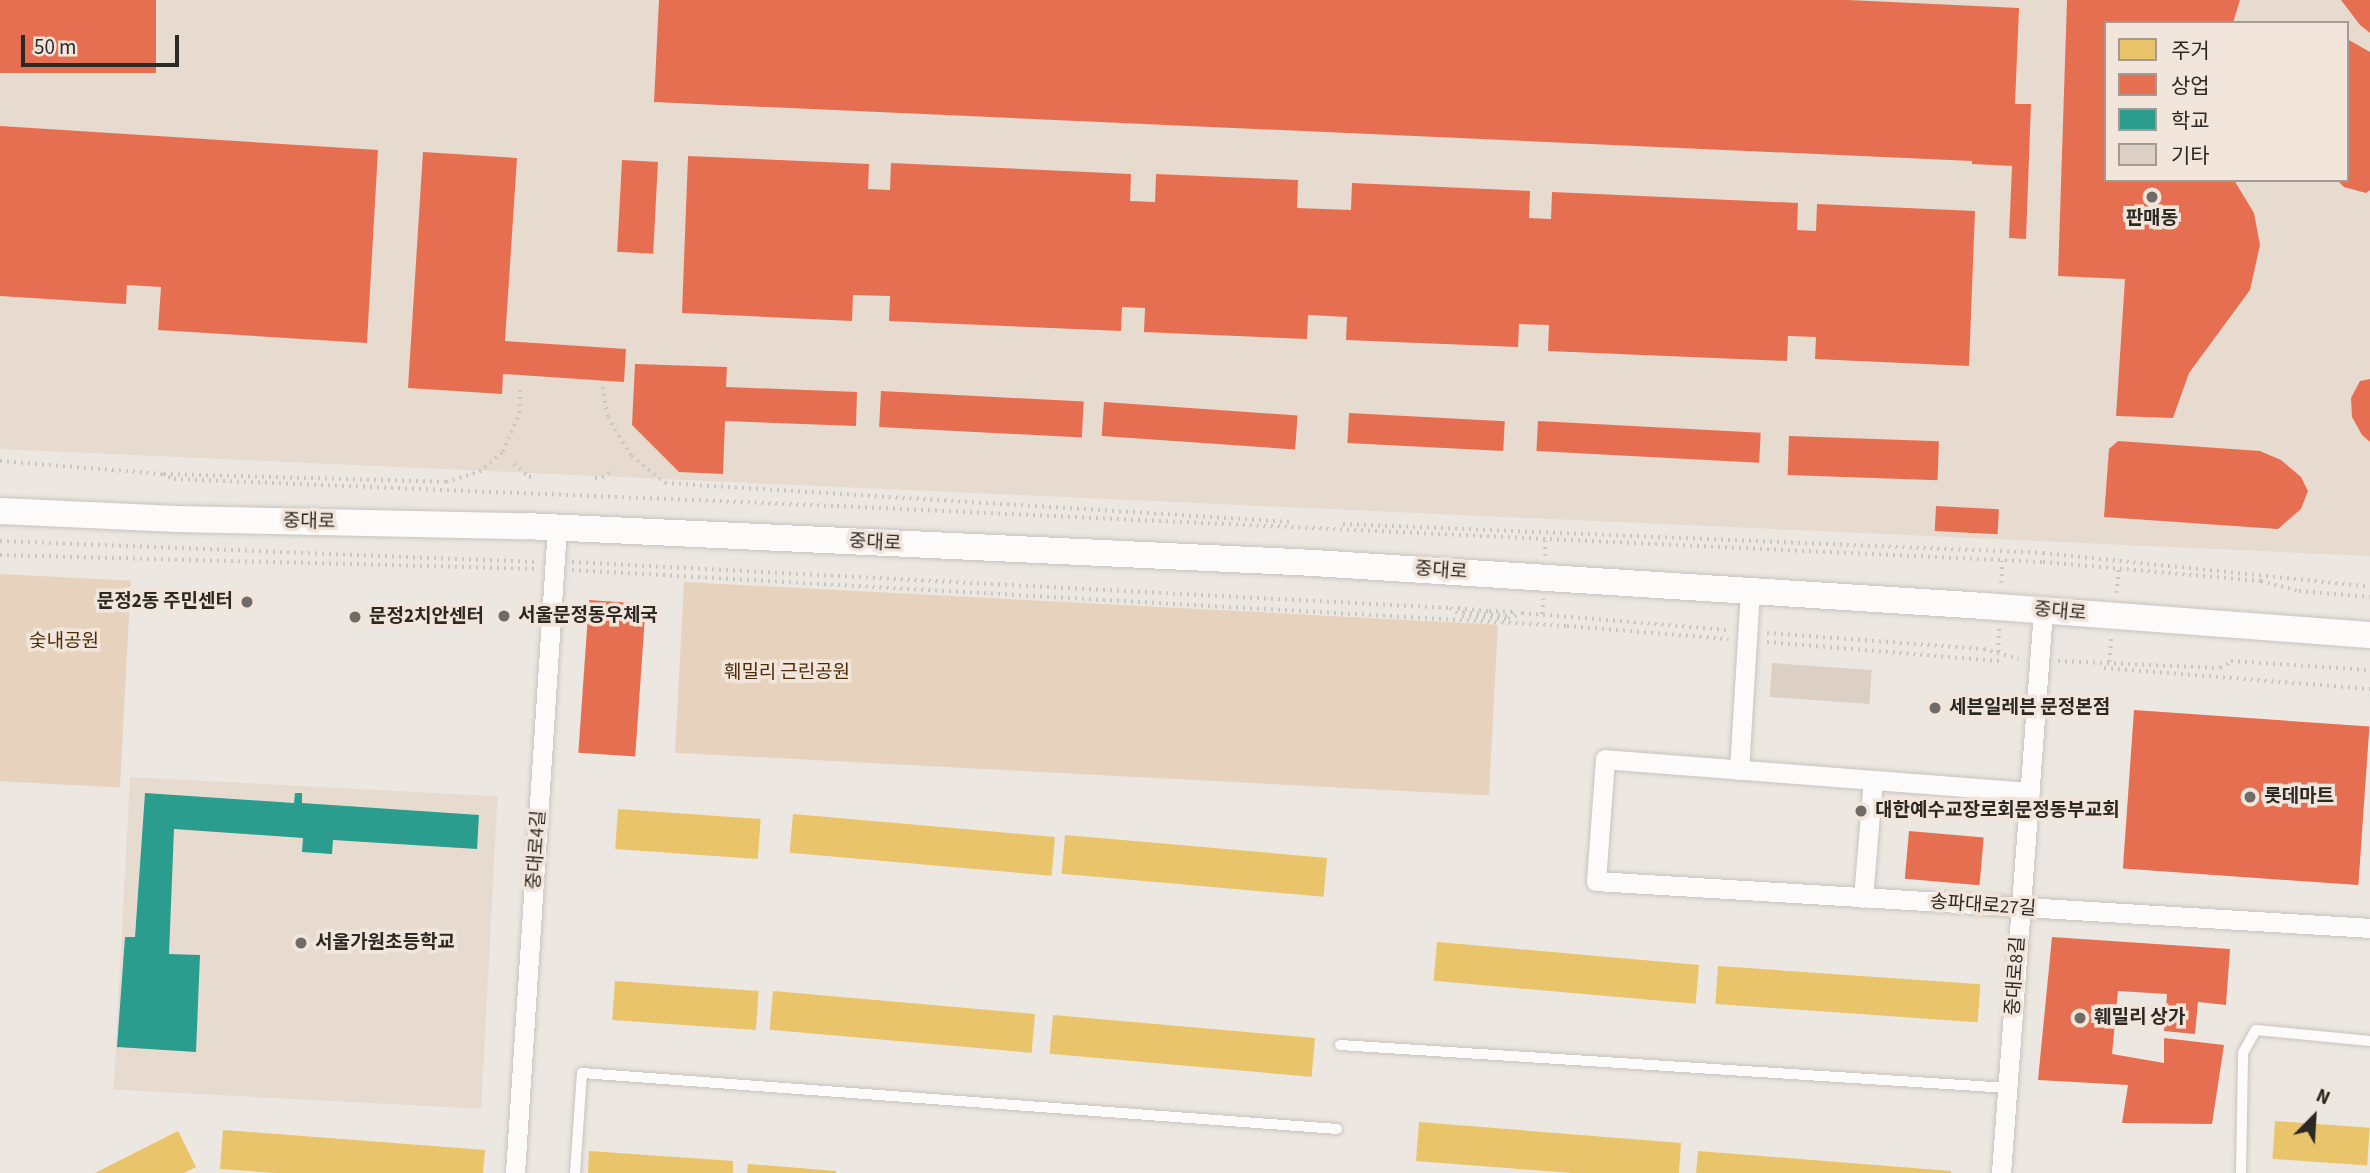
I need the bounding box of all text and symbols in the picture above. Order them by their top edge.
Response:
scale bar [24,21,182,65]
legend [2104,21,2349,182]
text: 50 m [34,32,76,62]
text: 주거 [2171,36,2210,66]
text: 상업 [2171,71,2210,101]
text: 학교 [2171,106,2210,136]
text: 기타 [2171,141,2210,171]
marker: 판매동 [2144,189,2160,205]
place label: 판매동 [2126,208,2178,230]
street label: 중대로 [283,510,335,534]
street label: 중대로 [848,530,902,556]
street label: 중대로 [1414,558,1468,584]
place label: 문정2동 주민센터 [97,591,233,613]
marker: 문정2동 주민센터 [239,594,255,610]
street label: 중대로 [2033,598,2087,626]
place label: 서울문정동우체국 [518,605,658,627]
place label: 문정2치안센터 [369,606,484,628]
marker: 서울문정동우체국 [496,608,512,624]
marker: 문정2치안센터 [347,609,363,625]
park label: 숯내공원 [29,631,99,653]
park label: 훼밀리 근린공원 [724,662,850,684]
place label: 세븐일레븐 문정본점 [1949,697,2110,719]
marker: 세븐일레븐 문정본점 [1927,700,1943,716]
place label: 롯데마트 [2264,786,2334,808]
marker: 롯데마트 [2242,789,2258,805]
place label: 대한예수교장로회문정동부교회 [1875,800,2120,822]
marker: 대한예수교장로회문정동부교회 [1853,803,1869,819]
street label: 중대로4길 [523,810,551,890]
street label: 송파대로27길 [1929,891,2037,921]
place label: 서울가원초등학교 [315,932,455,954]
marker: 서울가원초등학교 [293,935,309,951]
street label: 중대로8길 [2002,936,2030,1016]
place label: 훼밀리 상가 [2094,1007,2185,1029]
marker: 훼밀리 상가 [2072,1010,2088,1026]
north arrow [2279,1082,2349,1152]
text: N [2311,1082,2334,1112]

